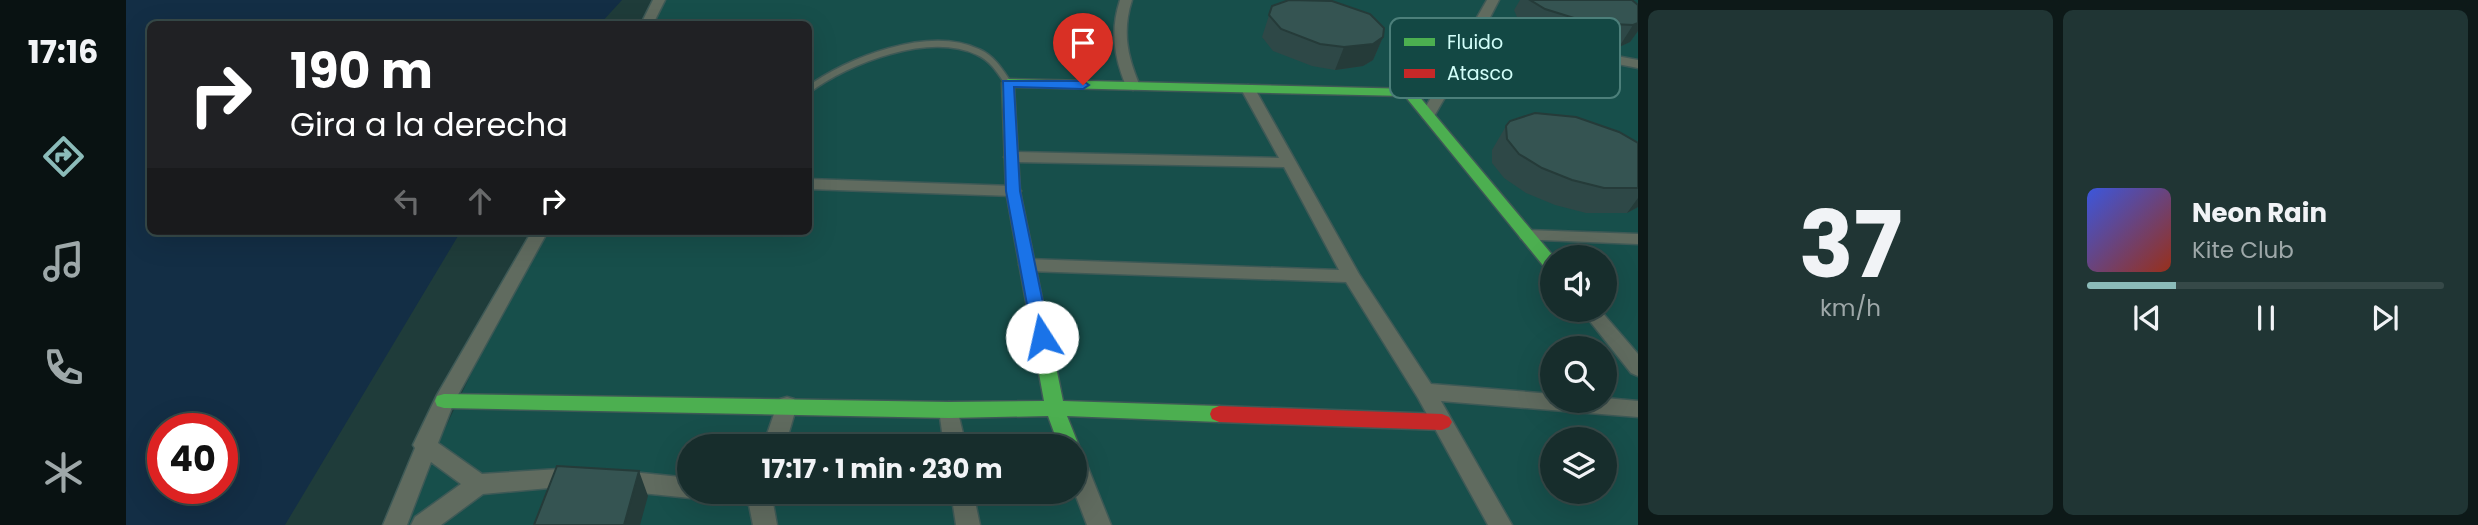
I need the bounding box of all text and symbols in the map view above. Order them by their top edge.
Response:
pin [1053,13,1113,85]
legend [1390,18,1620,98]
icon: arrive [1064,24,1102,62]
text: 17:16 [28,29,98,74]
text: Fluido [1447,29,1503,56]
text: 190 m [290,37,433,105]
icon: right [175,49,266,140]
text: Atasco [1447,60,1513,87]
text: Gira a la derecha [290,102,568,147]
icon: directions [39,132,88,181]
text: 37 [1799,181,1902,309]
icon: left [388,182,426,220]
icon: ahead [461,182,499,220]
icon: right [534,182,572,220]
text: Neon Rain [2192,195,2327,231]
text: Kite Club [2192,234,2294,266]
icon: music [39,237,88,286]
map controls [1540,245,1617,504]
button: sound [1540,245,1617,322]
text: km/h [1820,292,1881,324]
icon: previous [2128,299,2166,337]
icon: pause [2247,299,2285,337]
icon: next [2366,299,2404,337]
position arrow [1005,300,1079,374]
button: search [1540,336,1617,413]
icon: phone [39,343,88,392]
speed limit sign: 40 [147,413,238,504]
button: layers [1540,427,1617,504]
icon: climate [39,448,88,497]
text: 17:17 · 1 min · 230 m [762,451,1002,487]

